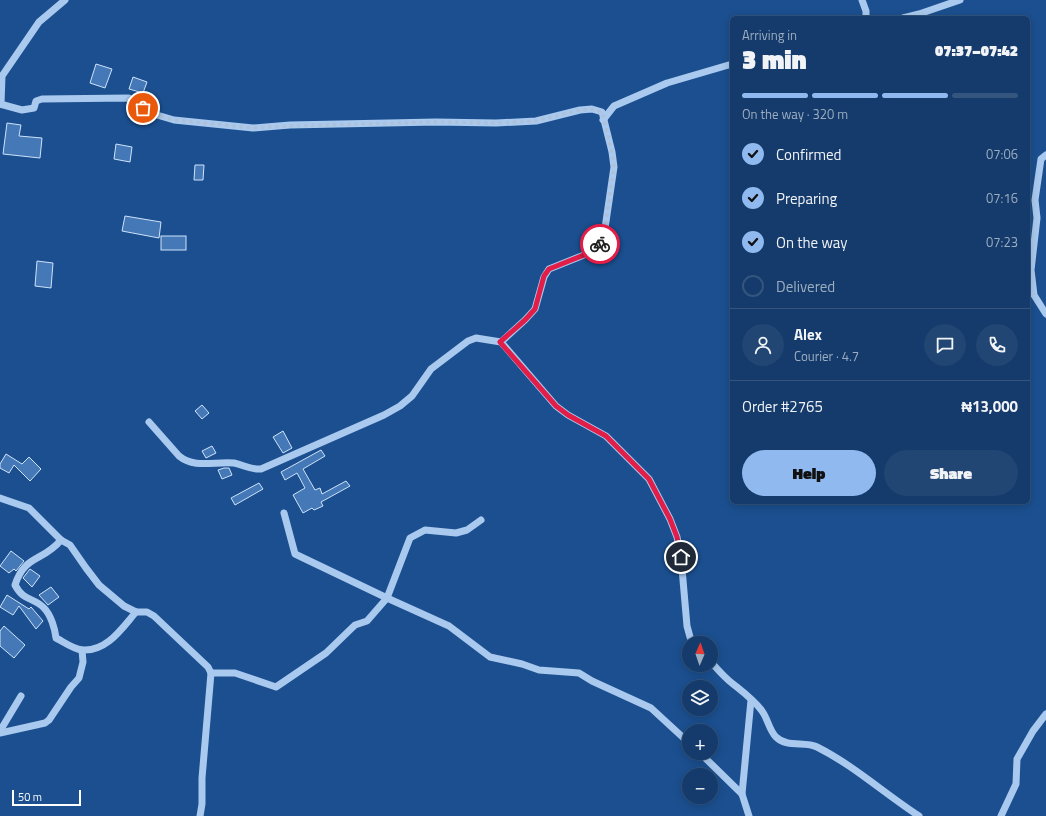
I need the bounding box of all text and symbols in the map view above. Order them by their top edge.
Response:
text: Arriving in [742,25,797,45]
text: 07:37–07:42 [935,39,1018,62]
text: 3 min [742,40,807,79]
pin [126,91,160,125]
icon: bag [132,97,154,119]
text: On the way · 320 m [742,104,848,124]
icon: check [742,143,764,165]
text: Confirmed [776,143,841,166]
text: 07:06 [986,144,1018,164]
icon: check [742,187,764,209]
text: Preparing [776,187,837,210]
text: 07:16 [986,188,1018,208]
courier [580,224,620,264]
icon: check [742,231,764,253]
text: On the way [776,231,848,254]
text: 07:23 [986,232,1018,252]
icon: bike [589,233,611,255]
text: Delivered [776,275,835,298]
text: Alex [794,323,822,346]
button: person [742,324,784,366]
button: chat [924,324,966,366]
button: phone [976,324,1018,366]
text: Courier · 4.7 [794,346,859,366]
text: Order #2765 [742,395,823,418]
text: ₦13,000 [961,395,1018,418]
button: Help [742,450,876,496]
button: Share [884,450,1018,496]
pin [664,540,698,574]
icon: home [670,546,692,568]
north arrow [682,636,718,672]
map controls [682,636,718,804]
button: layers [682,680,718,716]
button: + [682,724,718,760]
button: − [682,768,718,804]
scale bar [12,788,81,807]
text: 50 m [18,789,42,805]

